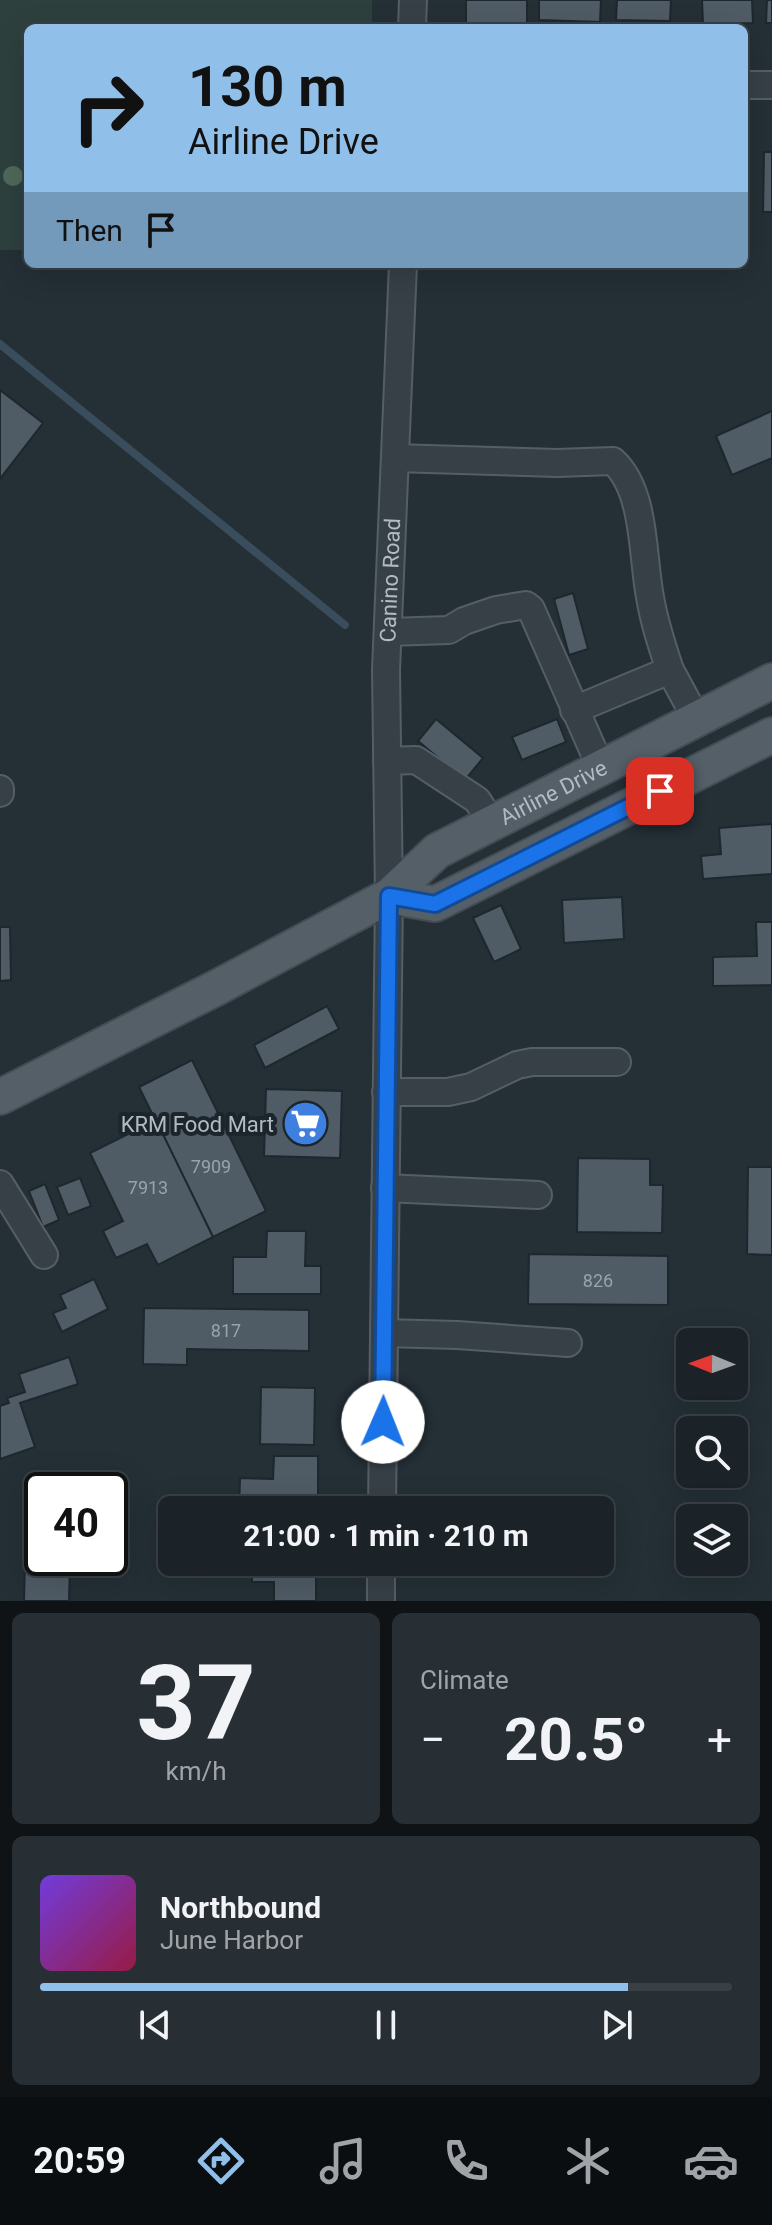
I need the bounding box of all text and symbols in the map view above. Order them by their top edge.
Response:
text: 130 m [188,54,347,120]
icon: right [56,56,160,160]
text: Airline Drive [188,121,379,163]
icon: arrive [139,208,183,252]
text: Then [56,213,123,248]
street label: Canino Road [375,517,405,643]
street label: Airline Drive [496,754,611,830]
pin [626,757,694,825]
icon: arrive [638,769,682,813]
supermarket icon: KRM Food Mart [281,1100,329,1148]
place label: KRM Food Mart [121,1112,274,1137]
house number: 7909 [191,1156,231,1177]
house number: 7913 [128,1177,168,1198]
house number: 826 [583,1270,613,1291]
house number: 817 [211,1320,241,1341]
north arrow [676,1328,748,1400]
map controls [676,1328,748,1576]
position arrow [341,1380,425,1464]
button: search [676,1416,748,1488]
speed limit sign: 40 [24,1472,128,1576]
button: layers [676,1504,748,1576]
text: 21:00 · 1 min · 210 m [243,1518,529,1553]
text: 37 [136,1643,256,1764]
text: Climate [420,1665,509,1695]
text: 20.5° [504,1704,648,1775]
text: − [420,1714,445,1766]
text: + [707,1714,732,1766]
text: km/h [165,1756,227,1786]
text: Northbound [160,1890,321,1925]
text: June Harbor [160,1925,303,1955]
icon: previous [133,2003,177,2047]
icon: pause [364,2003,408,2047]
icon: next [595,2003,639,2047]
icon: directions [193,2133,249,2189]
icon: music [315,2133,371,2189]
icon: phone [438,2133,494,2189]
icon: climate [560,2133,616,2189]
icon: car [683,2133,739,2189]
text: 20:59 [33,2140,126,2182]

